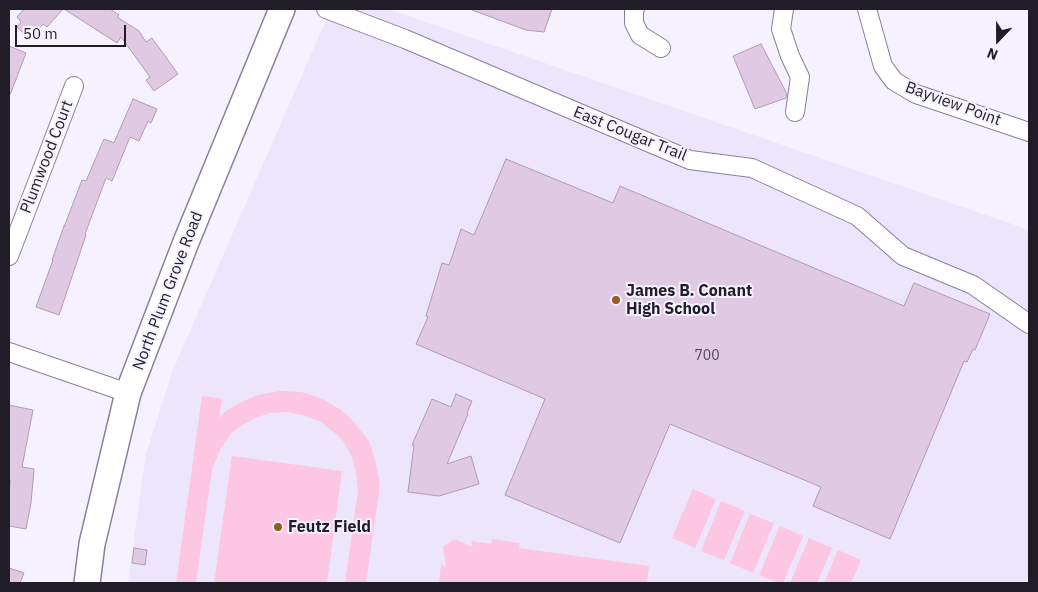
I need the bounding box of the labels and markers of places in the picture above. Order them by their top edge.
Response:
place label: James B. Conant High School [626,281,752,319]
marker: James B. Conant High School [610,294,622,306]
place label: Feutz Field [288,517,371,537]
marker: Feutz Field [272,521,284,533]

